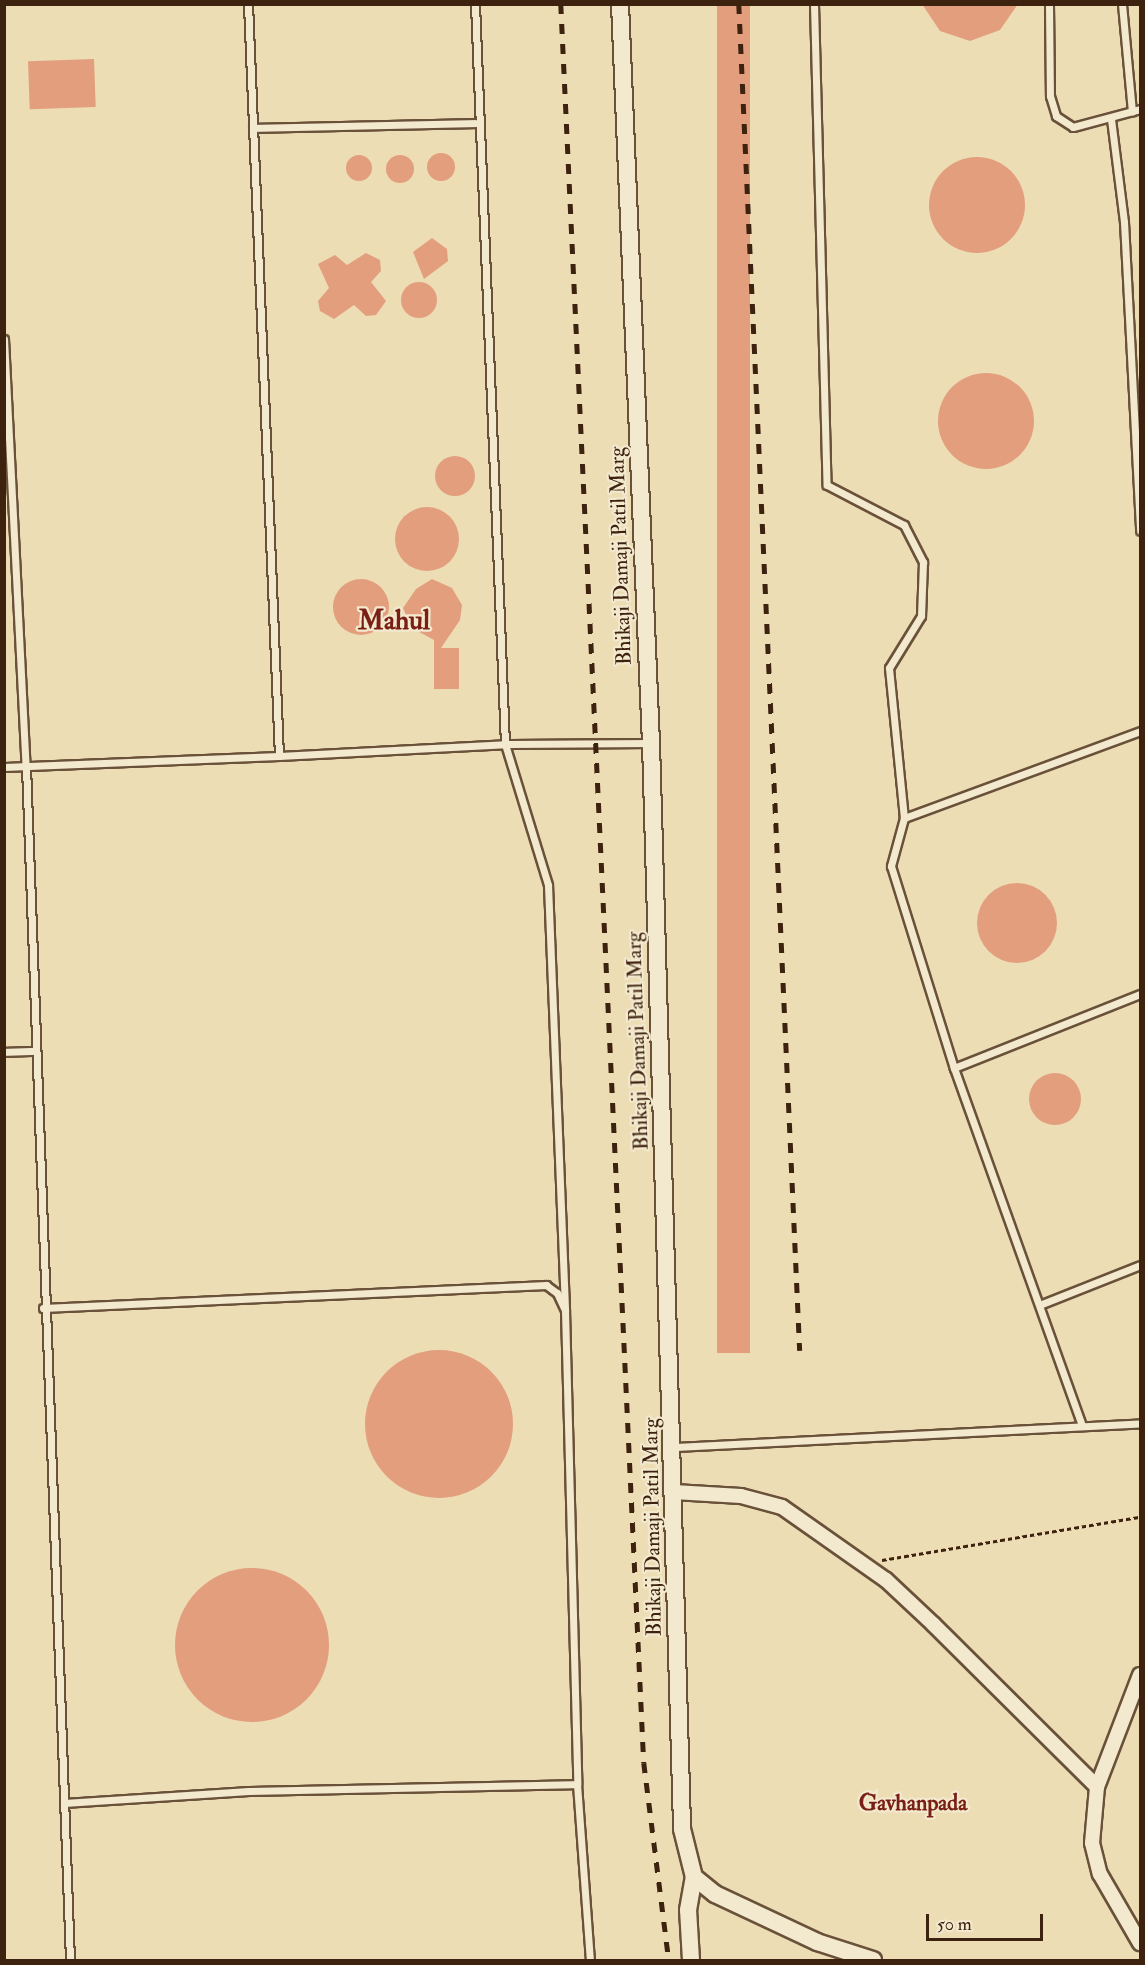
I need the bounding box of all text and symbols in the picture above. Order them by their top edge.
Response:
street label: Bhikaji Damaji Patil Marg [605,446,637,666]
district label: Mahul [358,605,430,637]
street label: Bhikaji Damaji Patil Marg [622,931,654,1151]
street label: Bhikaji Damaji Patil Marg [638,1417,668,1637]
district label: Gavhanpada [859,1791,967,1817]
scale bar [929,1902,1046,1940]
text: 50 m [937,1913,972,1936]

